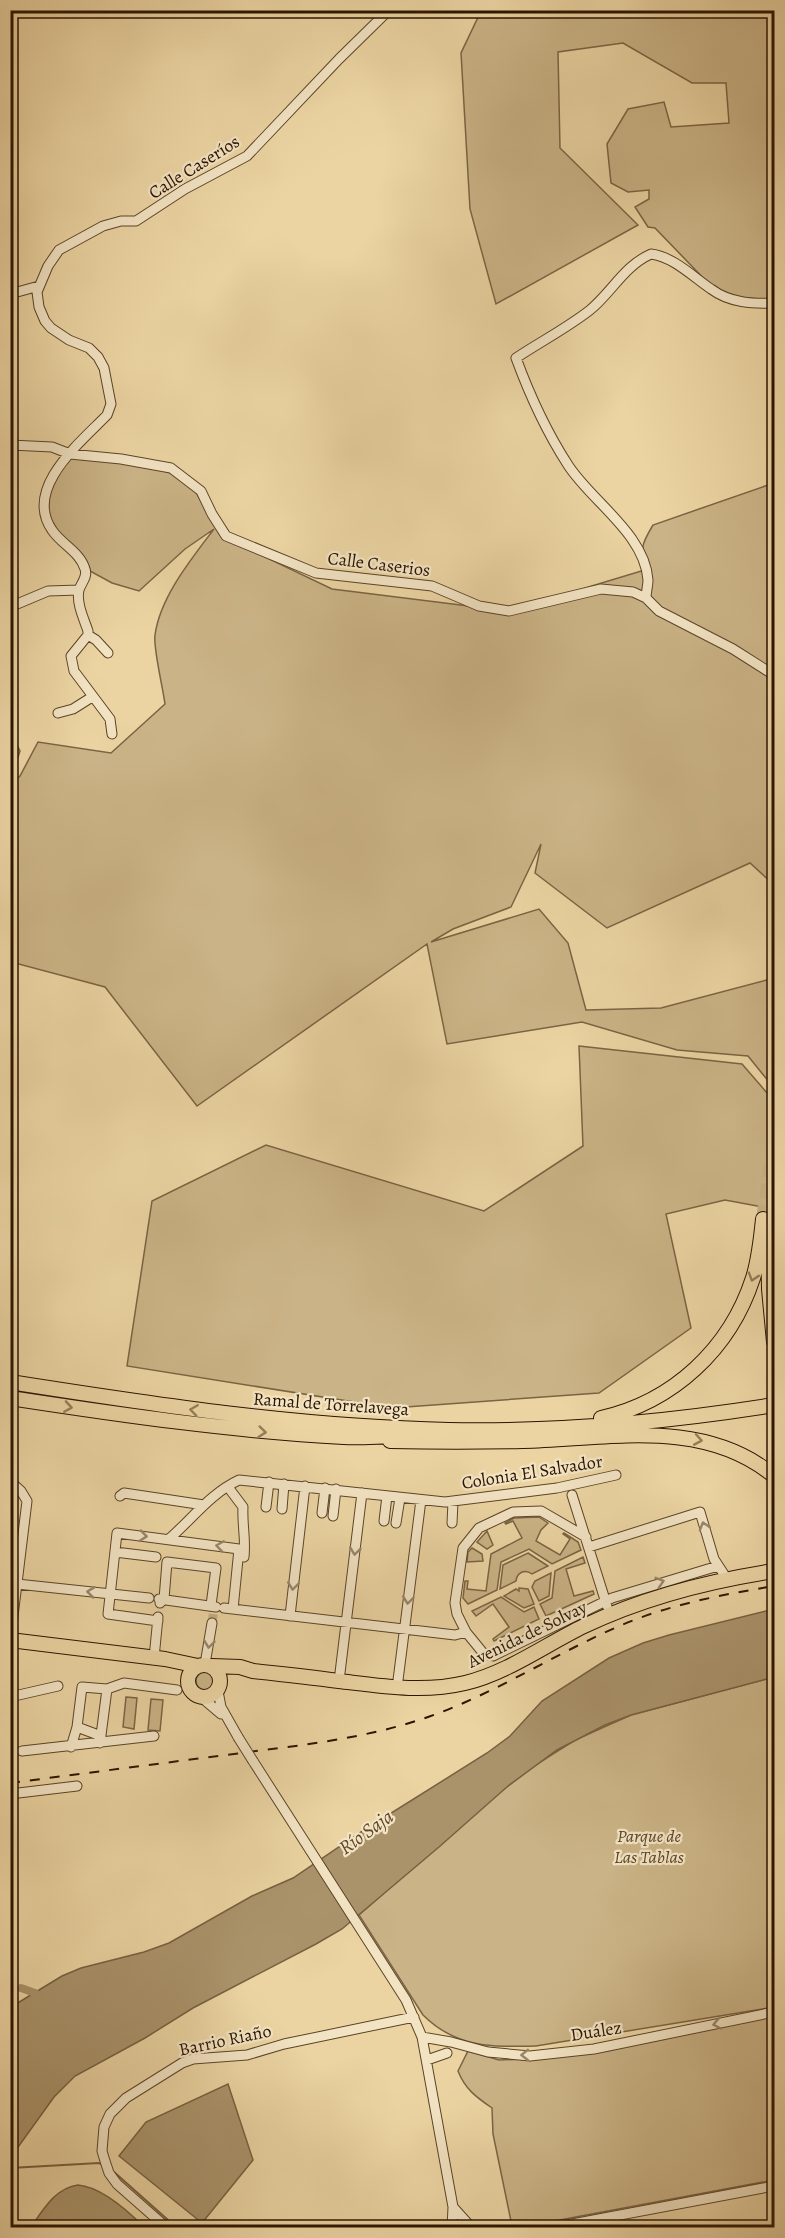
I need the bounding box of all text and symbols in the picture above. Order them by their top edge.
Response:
street label: Calle Caseríos [144,129,244,205]
street label: Calle Caserios [326,546,432,582]
one-way arrow [748,1271,760,1282]
street label: Ramal de Torrelavega [252,1387,410,1421]
one-way arrow [64,1400,73,1412]
one-way arrow [189,1405,198,1417]
one-way arrow [257,1425,266,1438]
one-way arrow [693,1433,703,1446]
street label: Colonia El Salvador [460,1449,604,1495]
one-way arrow [699,1521,711,1532]
one-way arrow [139,1529,148,1542]
one-way arrow [216,1541,225,1553]
one-way arrow [349,1546,362,1555]
one-way arrow [654,1577,665,1589]
one-way arrow [287,1581,300,1590]
one-way arrow [86,1586,95,1599]
street label: Avenida de Solvay [462,1594,592,1674]
one-way arrow [402,1596,415,1605]
one-way arrow [204,1639,216,1648]
water label: Río Saja [333,1803,399,1861]
park label: Parque de Las Tablas [614,1824,684,1869]
street label: Duález [569,2015,623,2047]
one-way arrow [713,2017,723,2030]
street label: Barrio Riaño [177,2018,273,2061]
one-way arrow [521,2049,530,2062]

